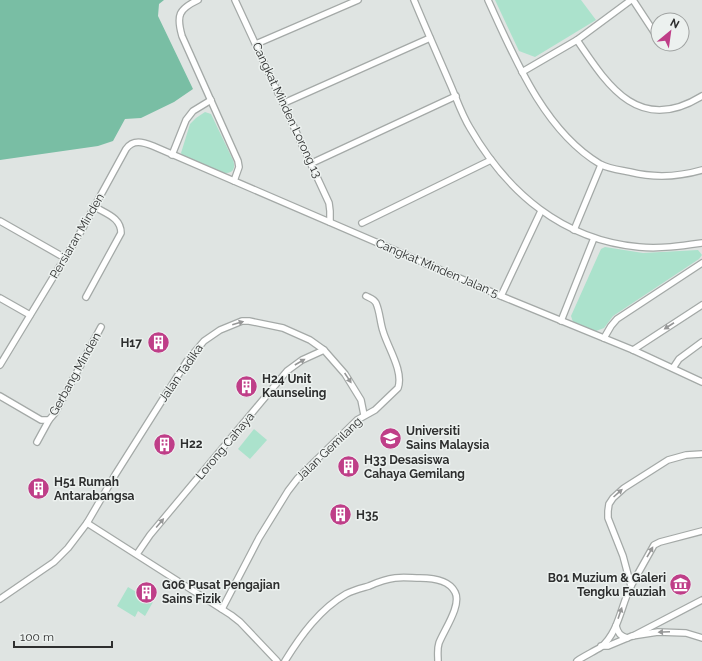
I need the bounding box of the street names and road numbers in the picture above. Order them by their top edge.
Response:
street label: Cangkat Minden Lorong 13 [249,40,325,180]
street label: Persiaran Minden [47,191,107,281]
street label: Cangkat Minden Jalan 5 [373,236,501,300]
street label: Gerbang Minden [46,330,104,418]
street label: Jalan Tadika [156,341,206,405]
street label: Lorong Cahaya [193,409,257,483]
street label: Jalan Gemilang [293,414,365,484]

